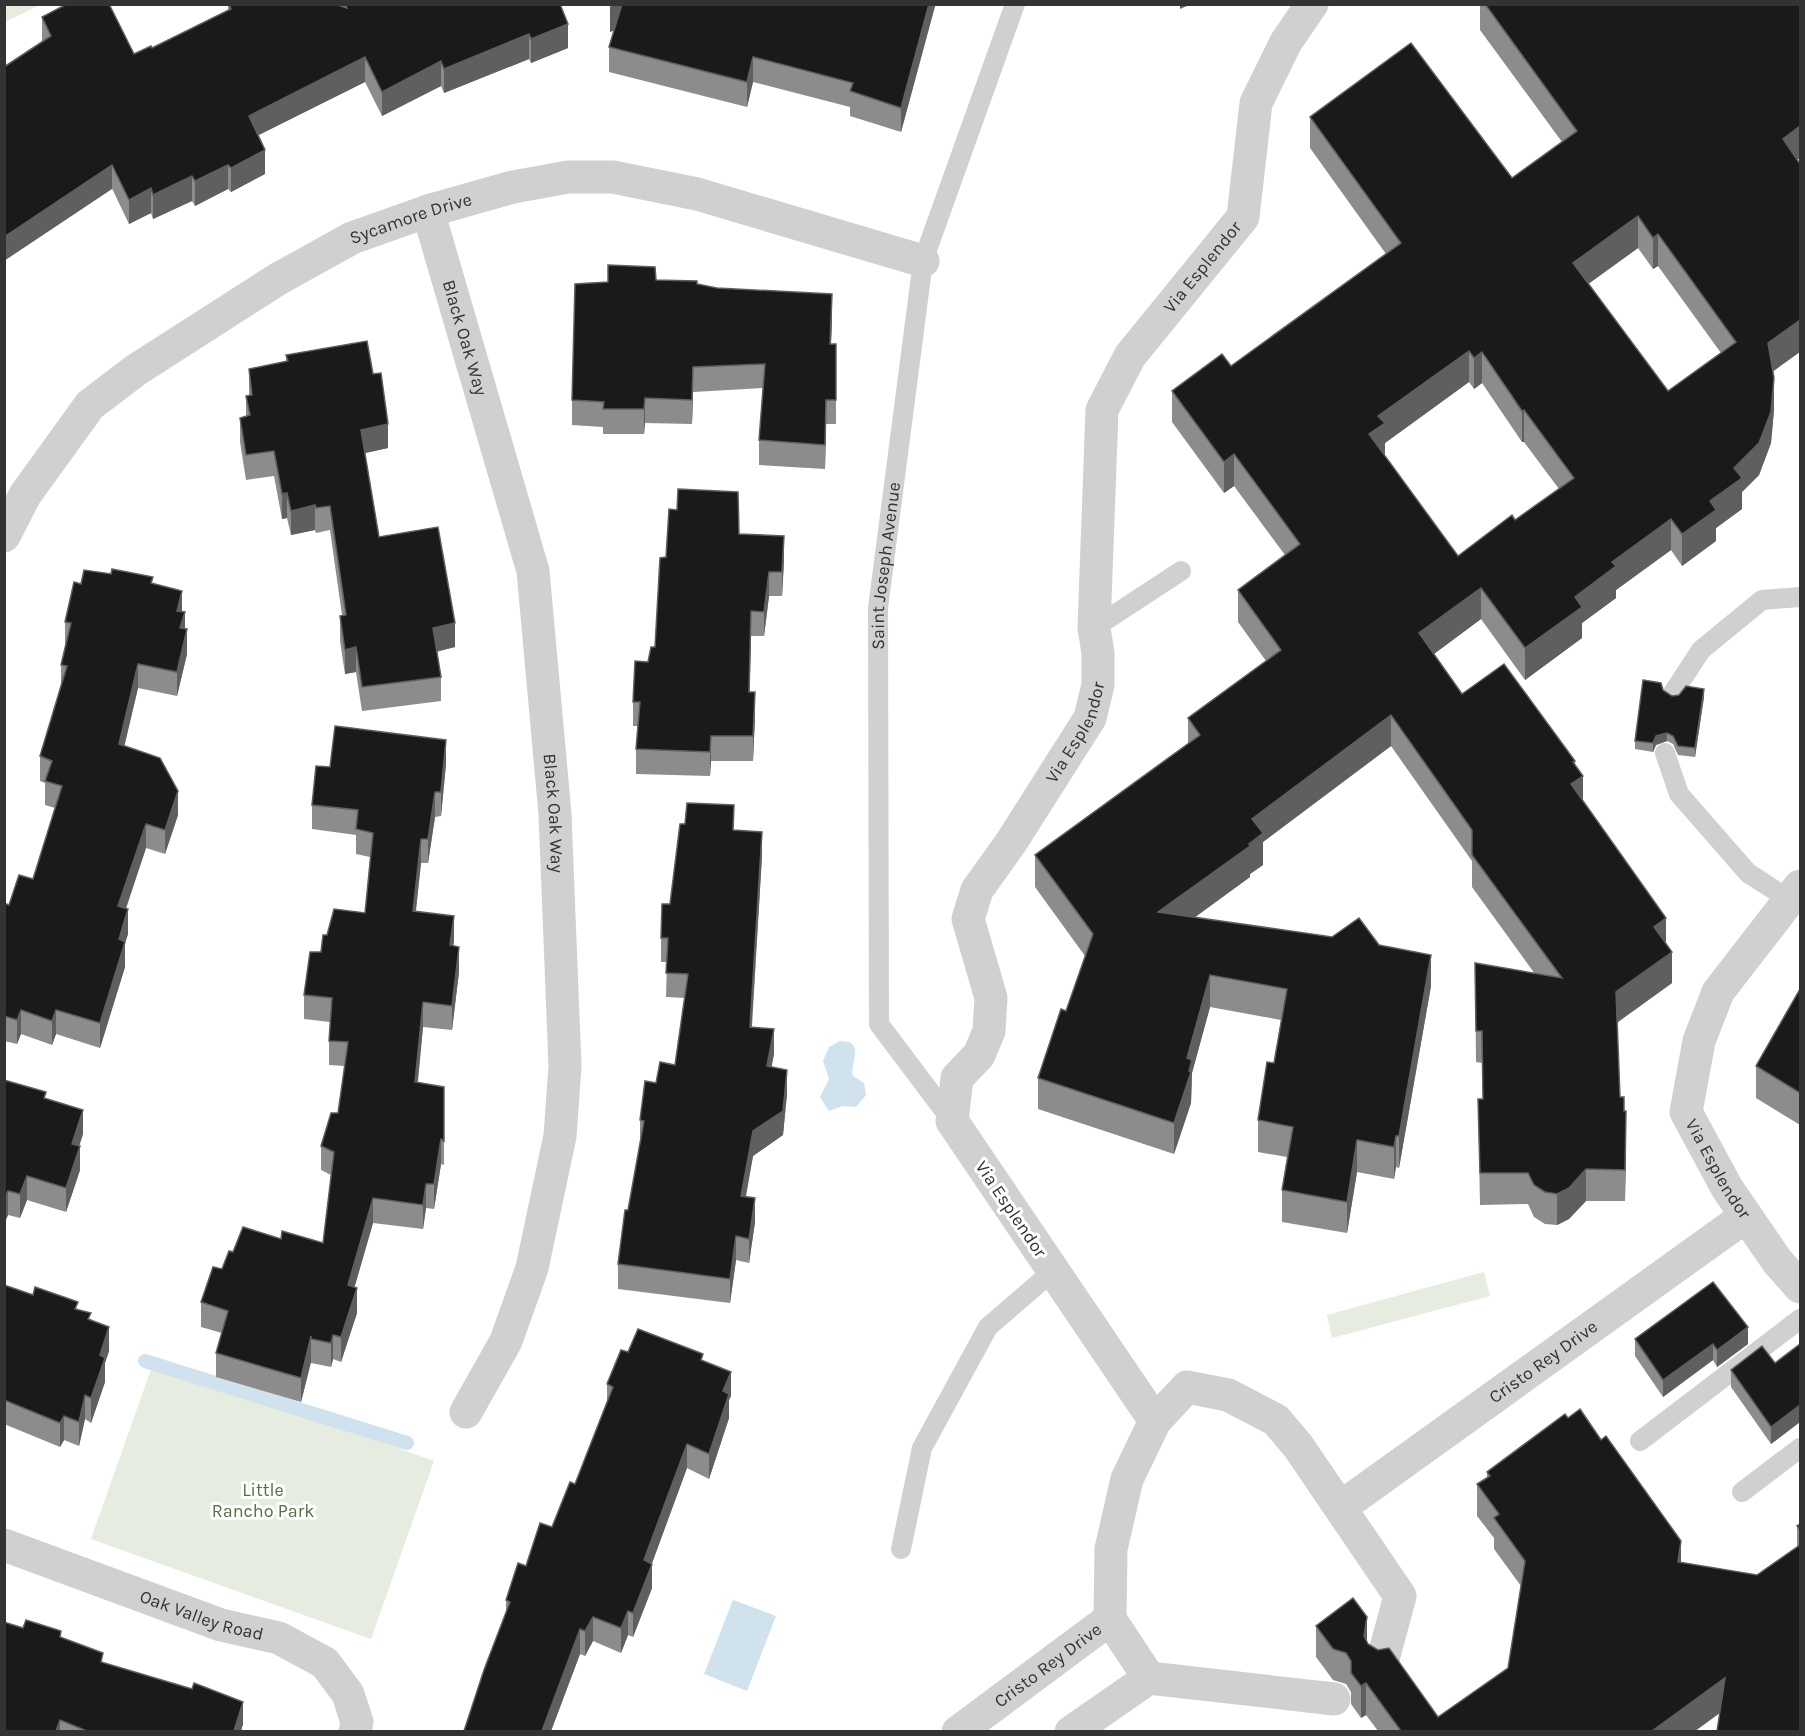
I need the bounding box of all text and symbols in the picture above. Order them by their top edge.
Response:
street label: Sycamore Drive [347,188,474,249]
street label: Via Esplendor [1159,216,1247,317]
street label: Black Oak Way [438,277,492,399]
street label: Saint Joseph Avenue [867,481,905,650]
street label: Via Esplendor [1041,679,1110,787]
street label: Black Oak Way [539,752,568,874]
street label: Via Esplendor [1681,1115,1756,1223]
street label: Via Esplendor [971,1156,1052,1262]
street label: Cristo Rey Drive [1485,1315,1602,1408]
park label: Little Rancho Park [212,1479,314,1522]
street label: Oak Valley Road [137,1585,266,1645]
street label: Cristo Rey Drive [990,1618,1106,1712]

